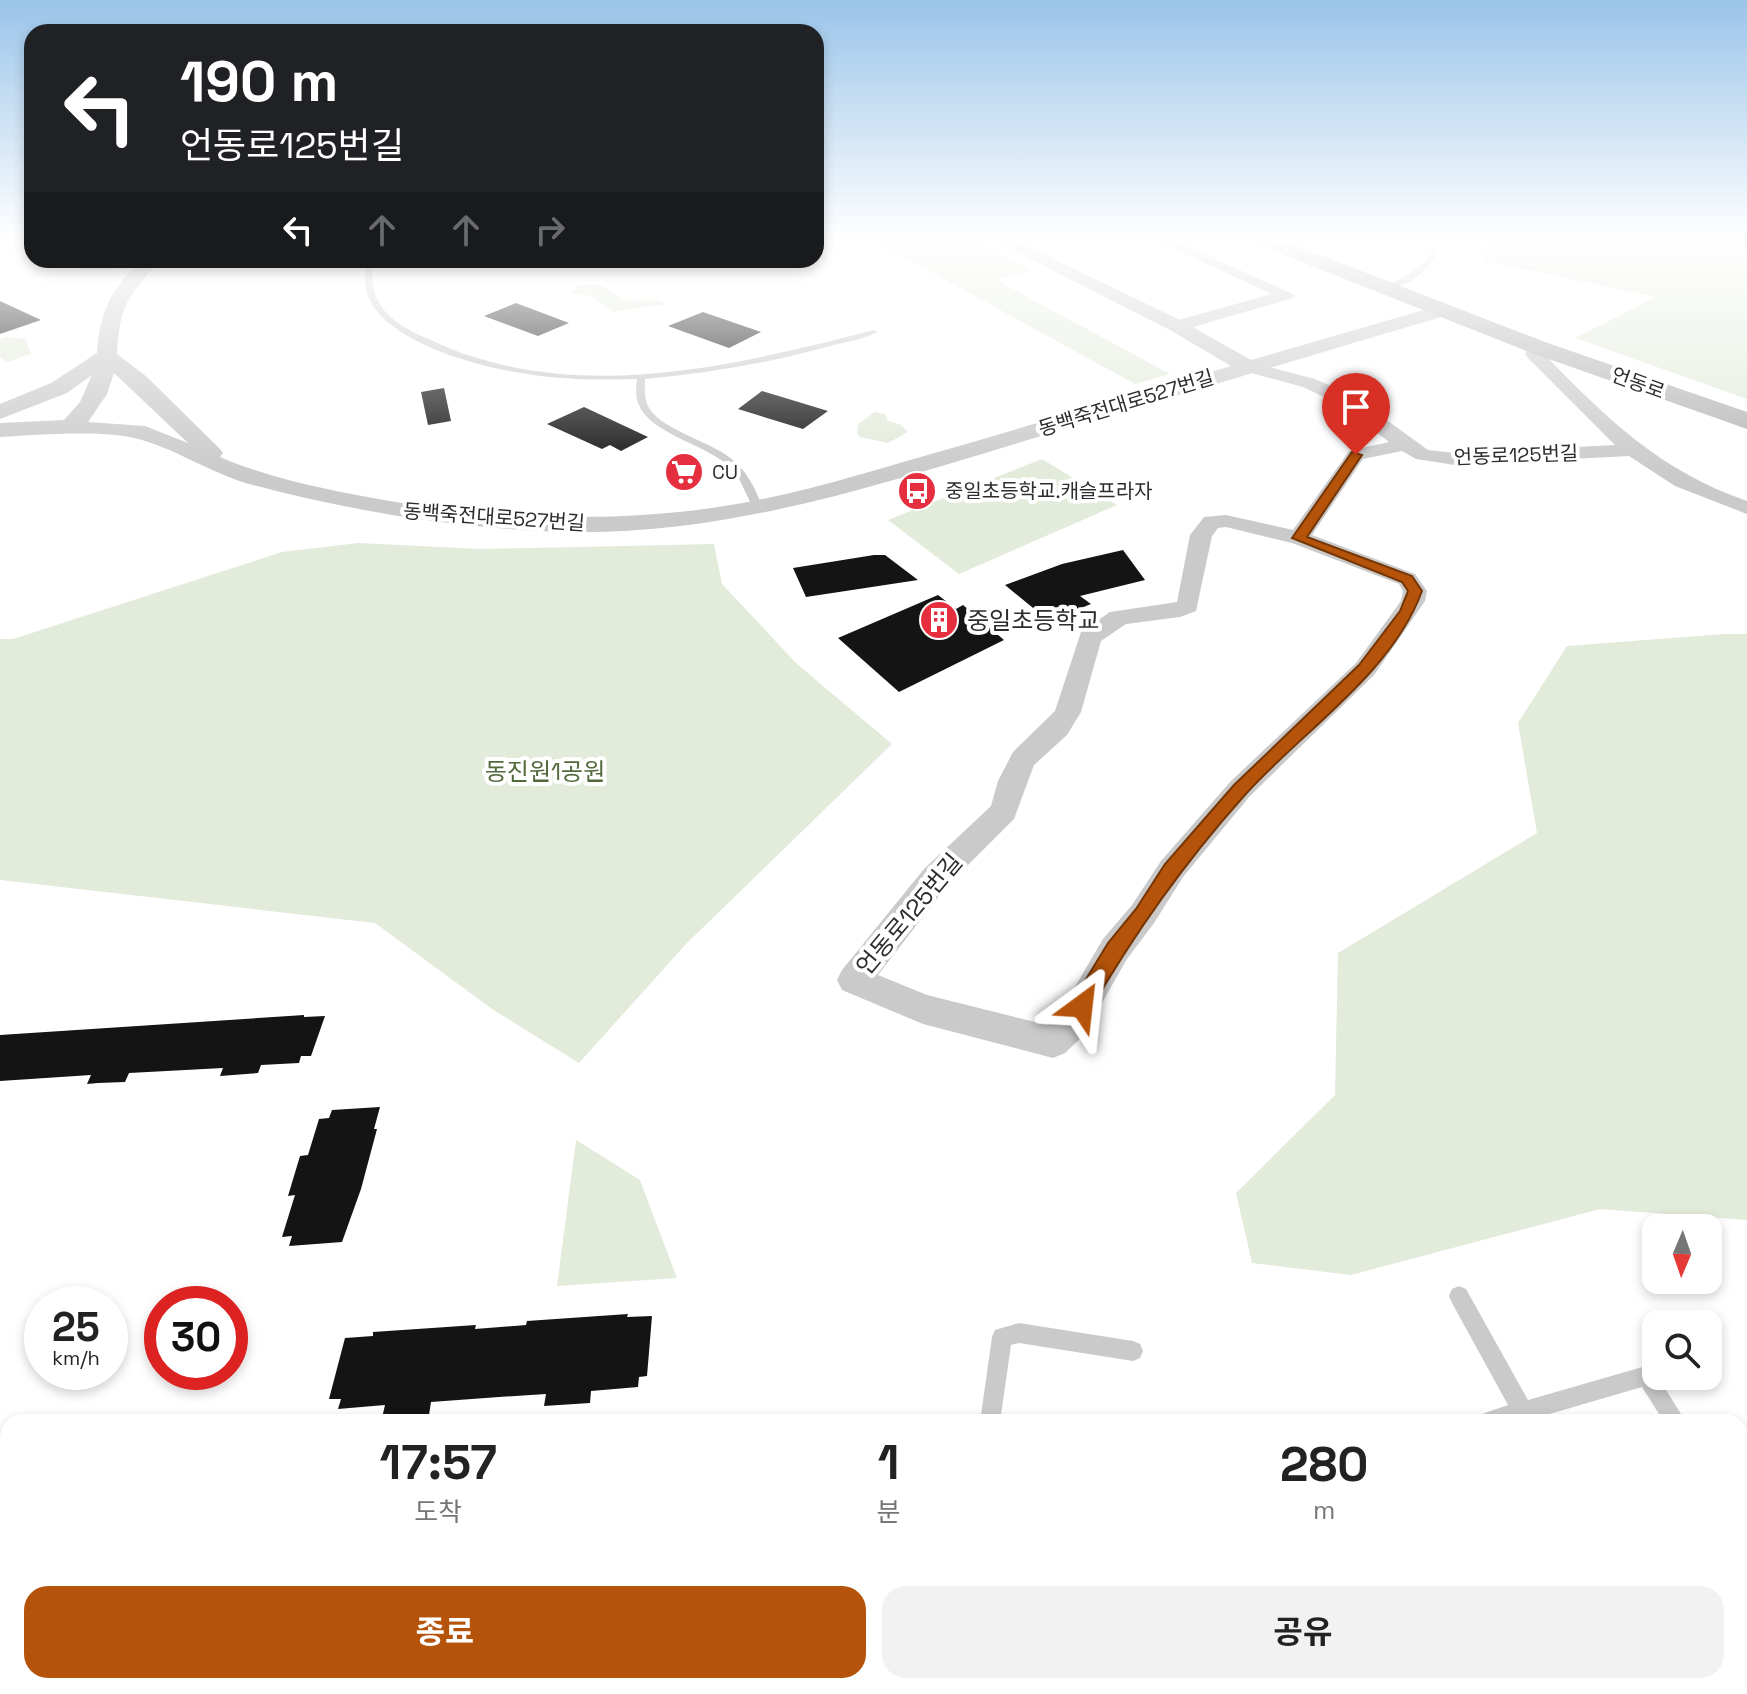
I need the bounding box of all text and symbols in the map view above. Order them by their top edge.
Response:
text: 190 m [180,46,338,117]
icon: left [48,56,152,160]
text: 언동로125번길 [180,123,404,169]
icon: left [276,208,320,252]
icon: ahead [360,208,404,252]
icon: ahead [444,208,488,252]
icon: right [528,208,572,252]
street label: 언동로 [1608,361,1668,405]
street label: 동백죽전대로527번길 [1035,364,1217,442]
pin [1322,373,1390,455]
icon: arrive [1334,385,1378,429]
street label: 언동로125번길 [1453,440,1579,470]
supermarket icon: CU [663,451,705,493]
place label: CU [712,459,738,485]
bus stop icon: 중일초등학교.캐슬프라자 [896,470,938,512]
place label: 중일초등학교.캐슬프라자 [945,478,1152,504]
street label: 동백죽전대로527번길 [402,498,586,536]
building icon: 중일초등학교 [918,599,960,641]
place label: 중일초등학교 [967,605,1099,636]
park label: 동진원1공원 [485,756,605,787]
street label: 언동로125번길 [849,847,969,981]
position arrow [1040,964,1124,1048]
north arrow [1642,1214,1722,1294]
map controls [1642,1214,1722,1390]
speed limit sign: 30 [144,1286,248,1390]
text: 25 [52,1302,100,1353]
button: search [1642,1310,1722,1390]
text: km/h [52,1345,100,1371]
text: 17:57 [380,1432,497,1493]
text: 1 [878,1432,899,1493]
text: 280 [1280,1434,1368,1495]
text: m [1313,1493,1335,1527]
text: 도착 [414,1495,462,1529]
text: 분 [877,1495,900,1529]
button: 종료 [24,1586,866,1678]
button: 공유 [882,1586,1724,1678]

